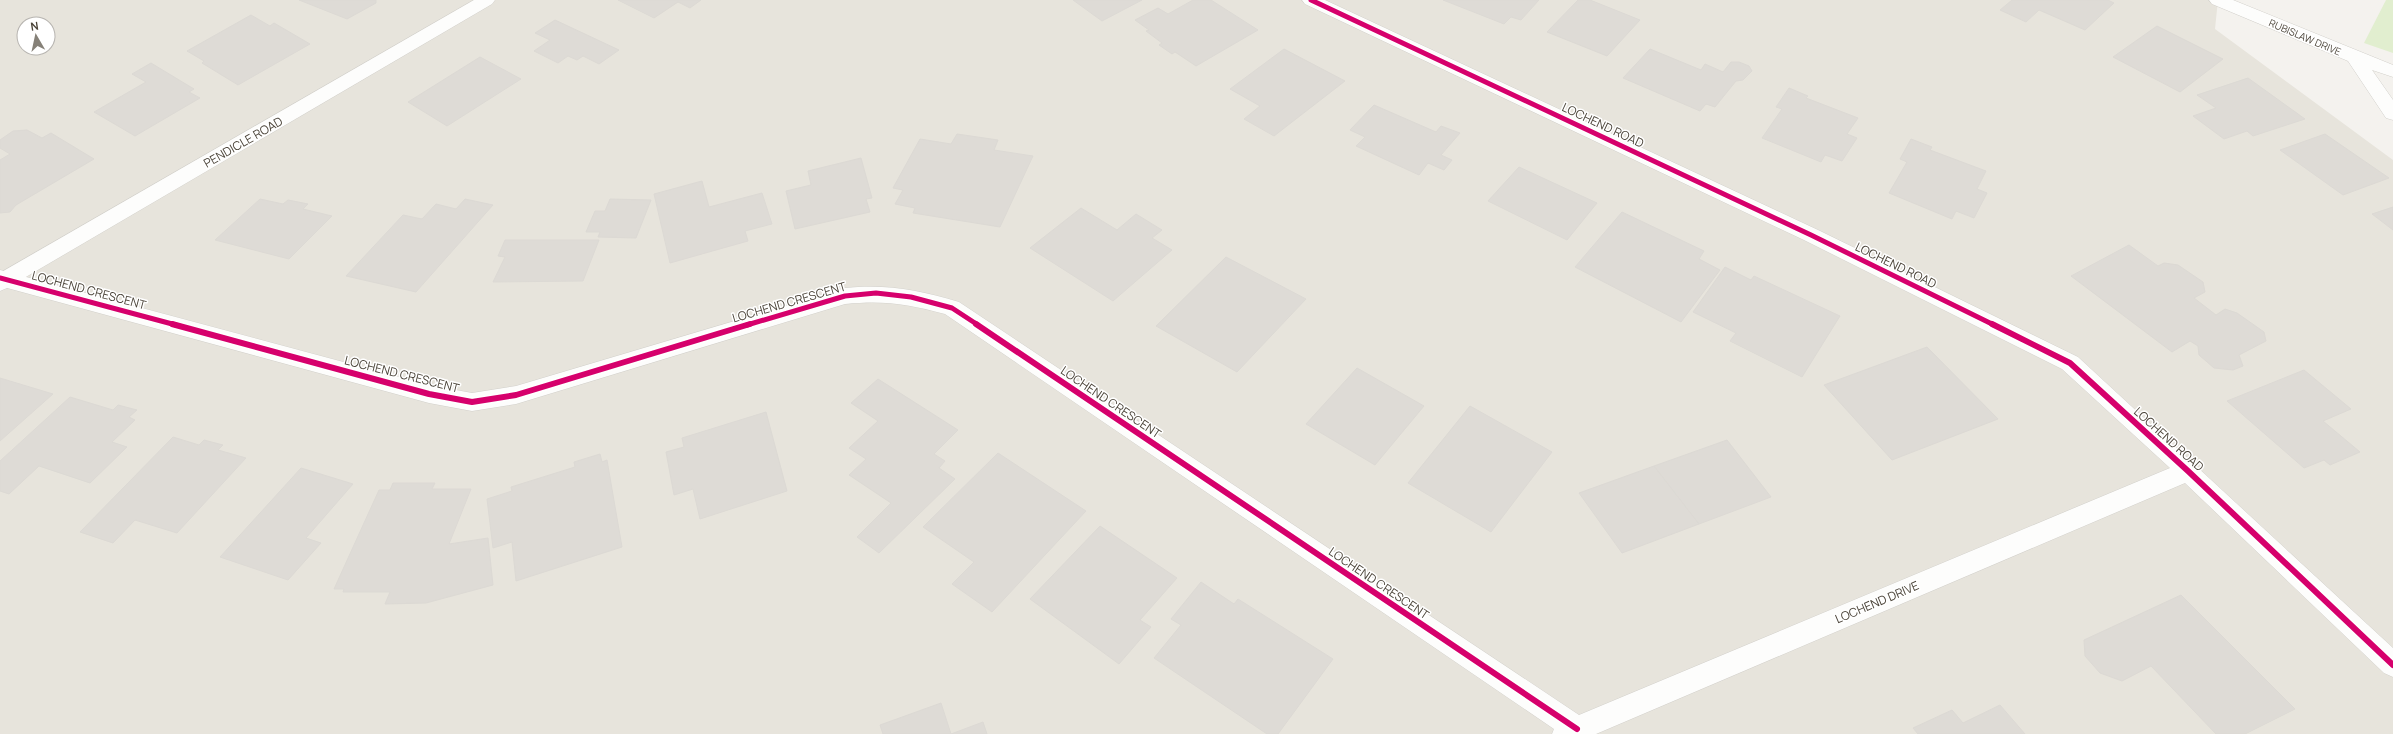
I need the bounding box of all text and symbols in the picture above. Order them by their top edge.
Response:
street label: RUBISLAW DRIVE [2267,15,2344,59]
north arrow [16,16,56,56]
text: N [29,18,40,34]
street label: LOCHEND ROAD [1559,99,1647,151]
street label: PENDICLE ROAD [200,112,286,172]
street label: LOCHEND ROAD [1852,238,1940,292]
street label: LOCHEND CRESCENT [30,267,149,314]
street label: LOCHEND CRESCENT [730,277,849,326]
street label: LOCHEND CRESCENT [343,352,462,397]
street label: LOCHEND CRESCENT [1057,362,1165,442]
street label: LOCHEND ROAD [2130,403,2208,475]
street label: LOCHEND CRESCENT [1325,543,1433,623]
street label: LOCHEND DRIVE [1833,577,1922,627]

